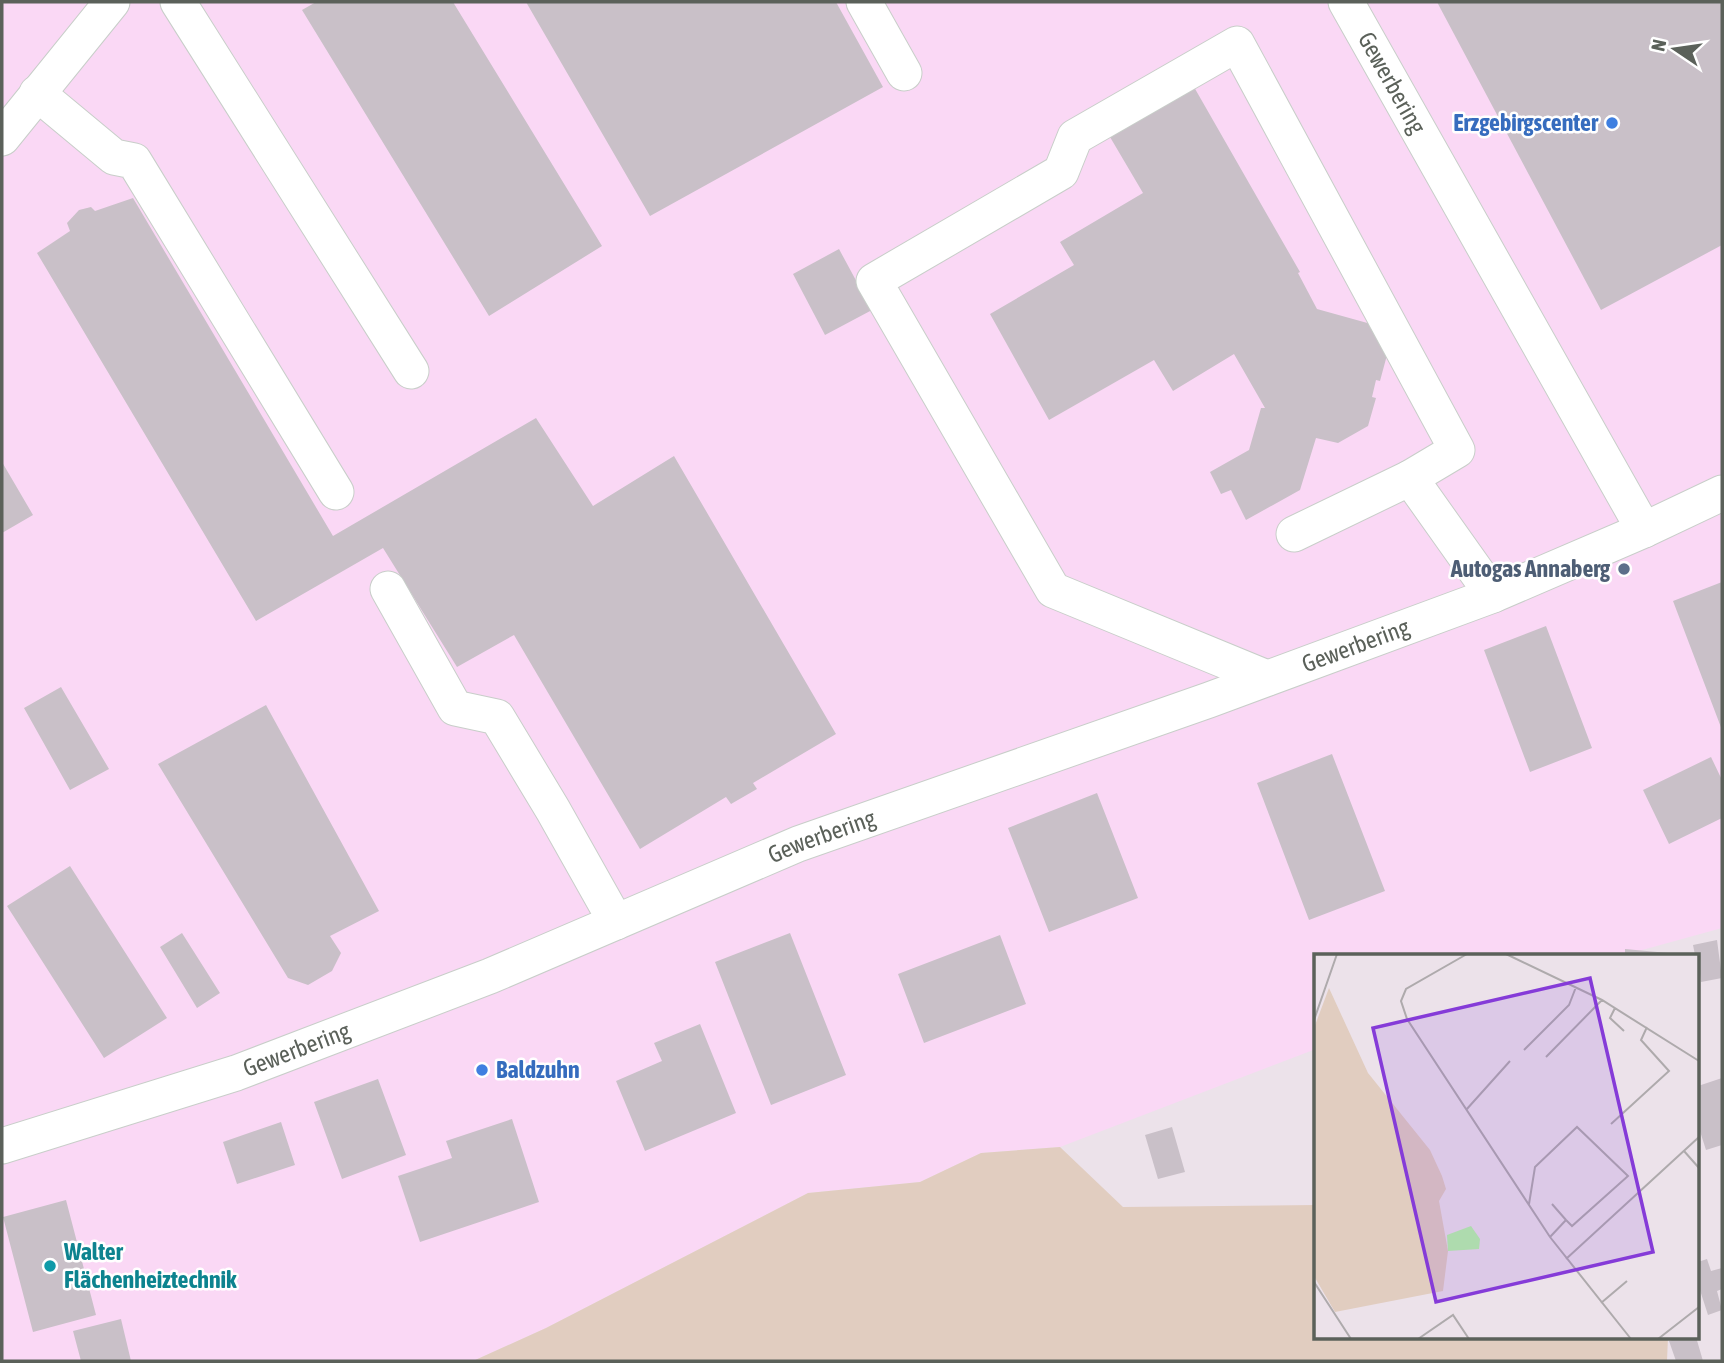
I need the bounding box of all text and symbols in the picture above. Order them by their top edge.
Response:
north arrow [1640,14,1710,84]
street label: Gewerbering [1353,27,1432,139]
text: N [1646,37,1670,53]
place label: Erzgebirgscenter [1453,109,1599,136]
marker: Erzgebirgscenter [1604,115,1620,131]
place label: Autogas Annaberg [1450,555,1611,582]
marker: Autogas Annaberg [1616,561,1632,577]
street label: Gewerbering [1298,613,1414,677]
street label: Gewerbering [764,804,879,868]
inset map [1314,954,1700,1338]
street label: Gewerbering [239,1016,354,1082]
place label: Baldzuhn [496,1056,580,1083]
marker: Baldzuhn [474,1062,490,1078]
place label: Walter Flächenheiztechnik [63,1238,237,1293]
marker: Walter Flächenheiztechnik [42,1258,58,1274]

